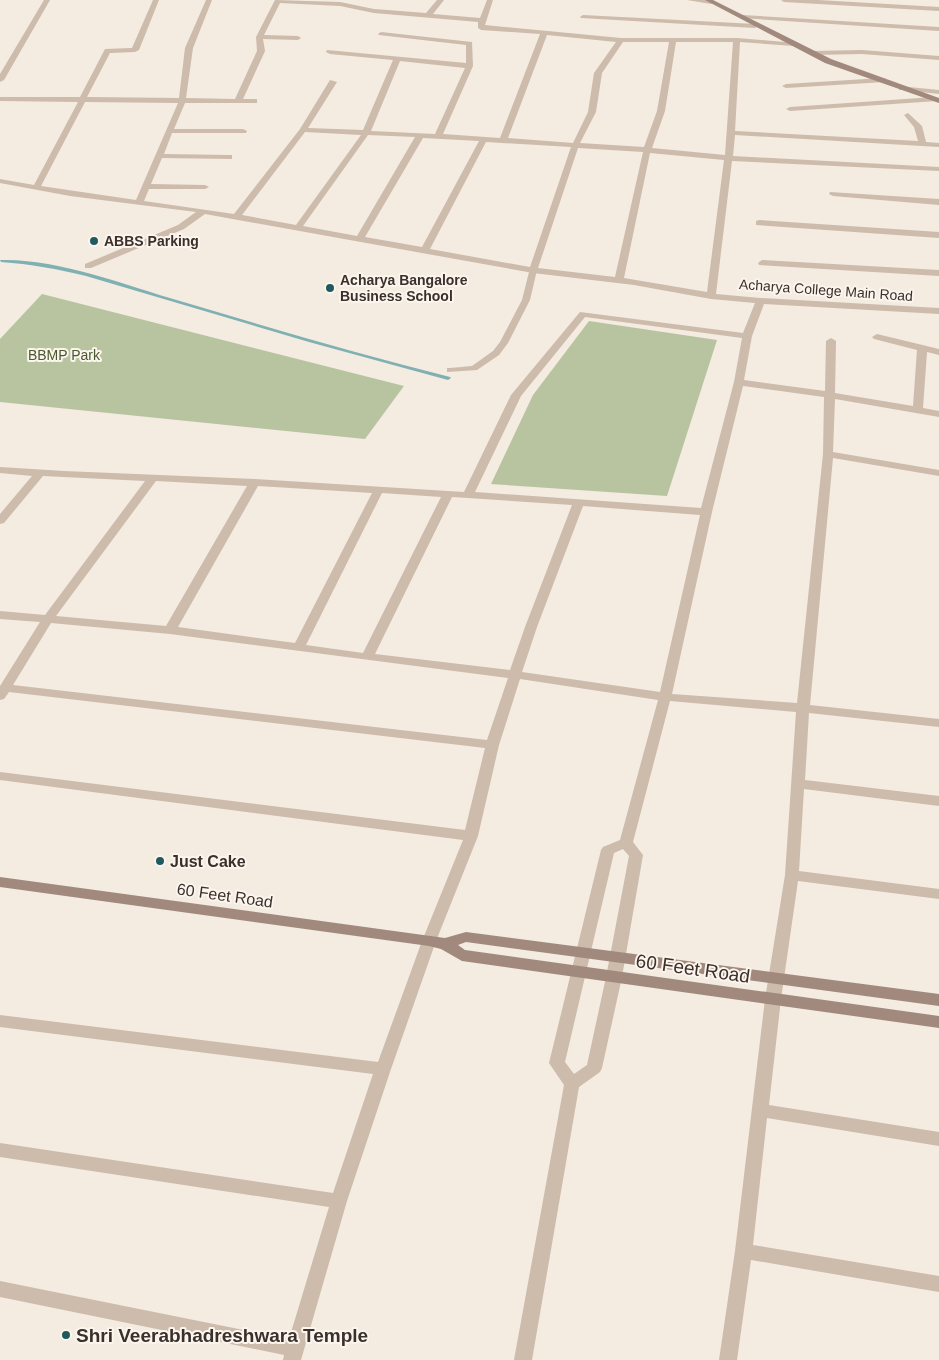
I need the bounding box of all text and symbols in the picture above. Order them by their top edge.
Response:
place label: ABBS Parking [104,233,199,249]
marker: ABBS Parking [88,235,100,247]
place label: Acharya Bangalore Business School [340,272,468,304]
street label: Acharya College Main Road [738,276,914,304]
marker: Acharya Bangalore Business School [324,282,336,294]
park label: BBMP Park [28,347,101,363]
place label: Just Cake [170,853,246,870]
marker: Just Cake [154,855,166,867]
street label: 60 Feet Road [176,880,274,911]
street label: 60 Feet Road [634,950,751,987]
place label: Shri Veerabhadreshwara Temple [76,1325,368,1346]
marker: Shri Veerabhadreshwara Temple [60,1329,72,1341]

